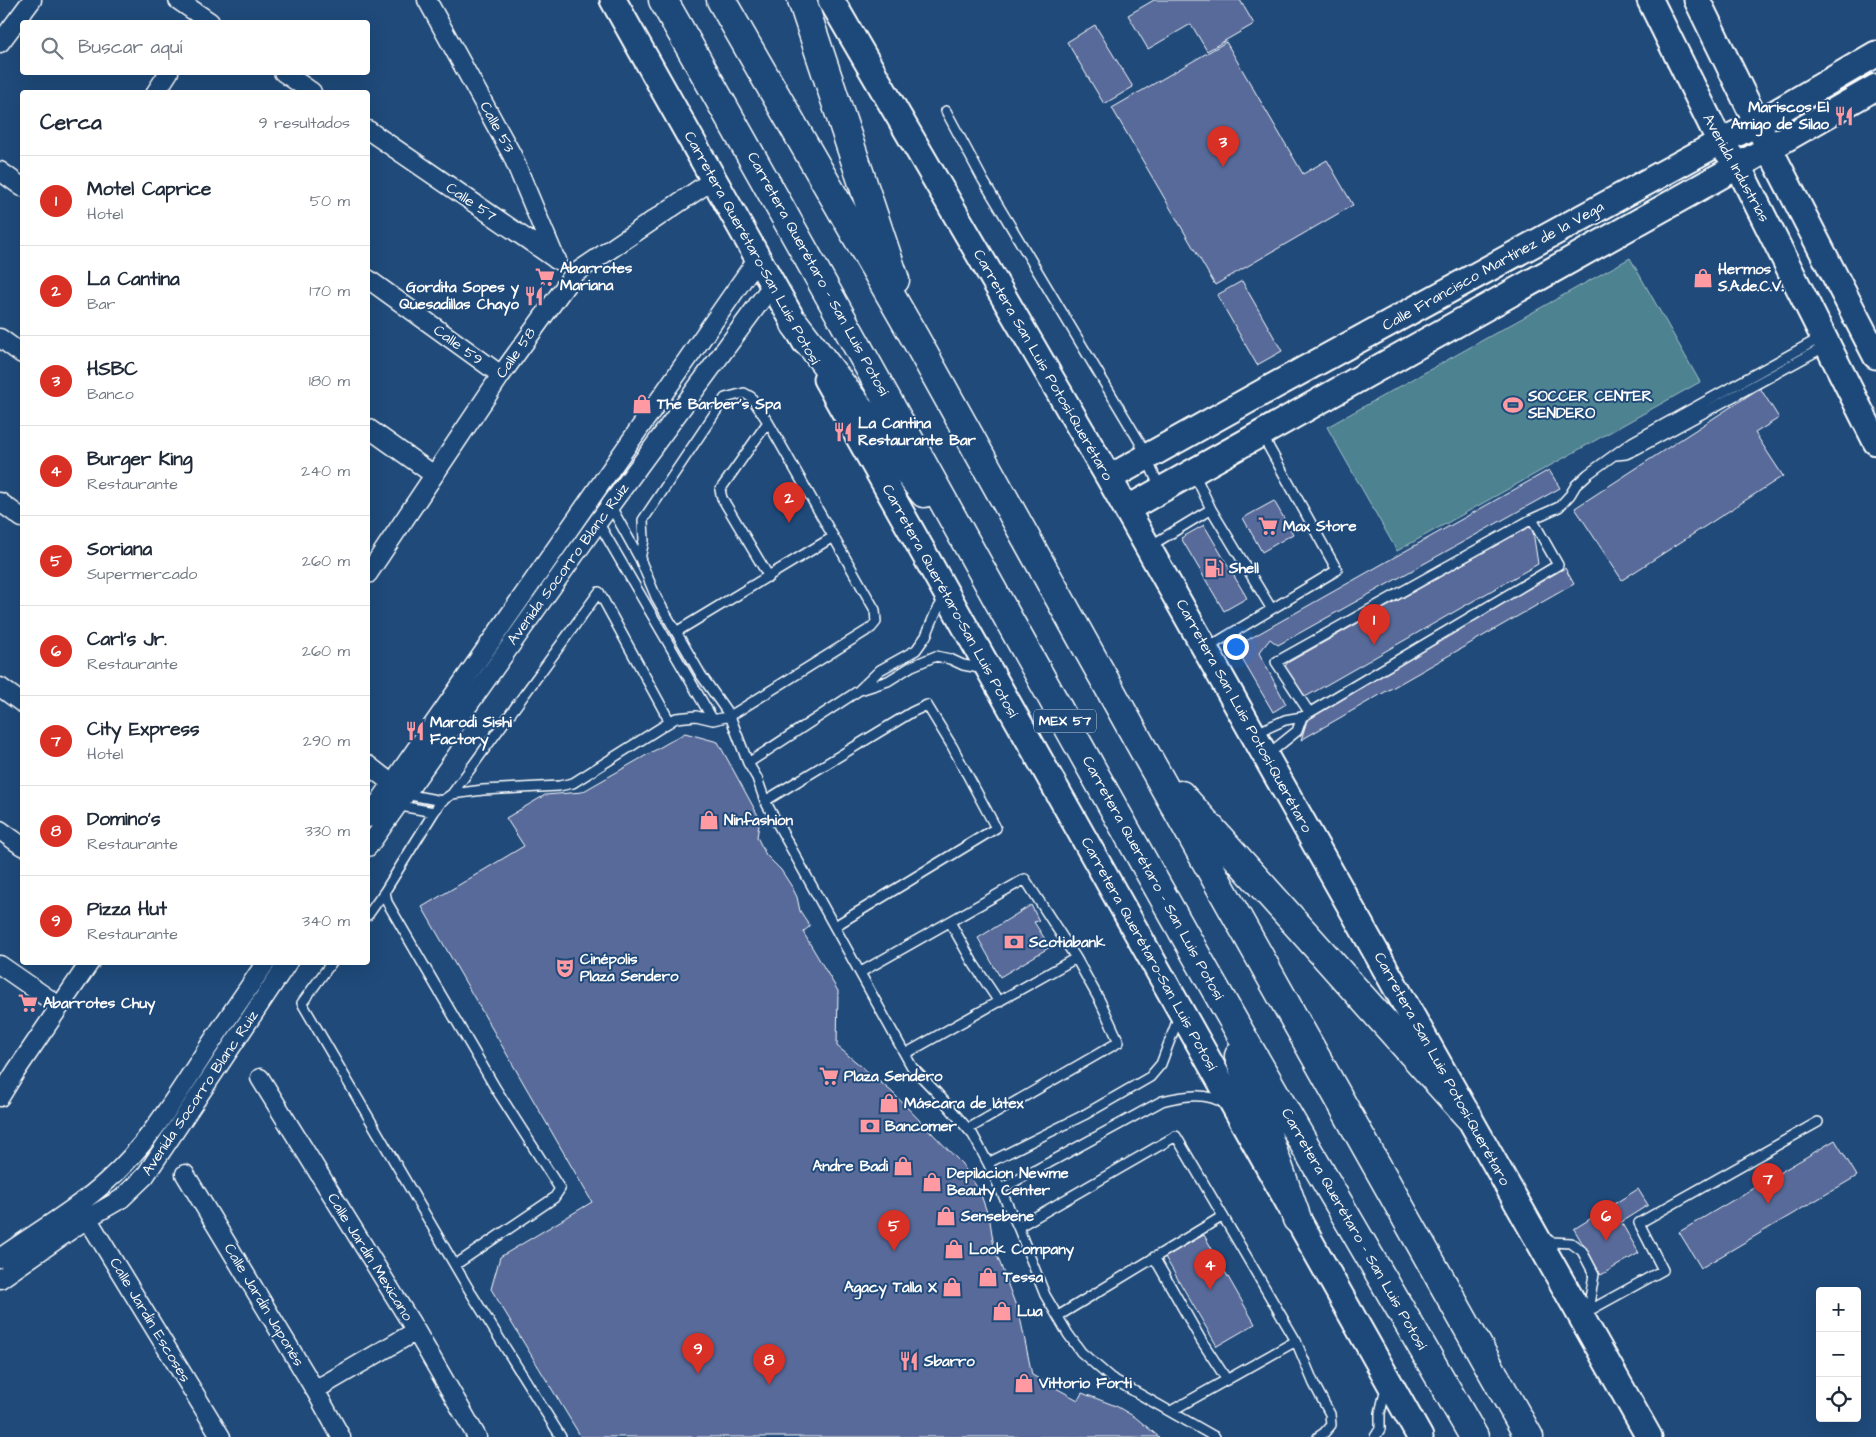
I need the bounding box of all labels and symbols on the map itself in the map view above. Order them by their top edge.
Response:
place label: Mariscos El Amigo de Silao [1731,97,1830,137]
street label: Calle 53 [474,98,520,157]
restaurant icon: Mariscos El Amigo de Silao [1833,105,1855,127]
street label: Avenida Industrias [1697,110,1775,226]
pin: 3 [1207,126,1239,167]
street label: Carretera Querétaro-San Luis Potosí [679,128,825,369]
street label: Carretera Querétaro - San Luis Potosí [742,148,894,400]
street label: Calle 57 [442,177,500,227]
street label: Calle Francisco Martínez de la Vega [1378,196,1608,337]
street label: Carretera San Luis Potosí-Querétaro [968,246,1118,485]
place label: Abarrotes Mariana [560,258,633,296]
place label: Hermos S.A.de.C.V. [1717,259,1784,297]
supermarket icon: Abarrotes Mariana [534,266,556,288]
shop icon: Hermos S.A.de.C.V. [1692,267,1714,289]
place label: Gordita Sopes y Quesadillas Chayo [399,277,520,316]
restaurant icon: Gordita Sopes y Quesadillas Chayo [523,285,545,307]
street label: Calle 59 [429,320,487,370]
street label: Calle 58 [491,323,541,383]
place label: SOCCER CENTER SENDERO [1527,386,1653,424]
shop icon: The Barber's Spa [631,393,653,415]
place label: The Barber's Spa [656,394,781,415]
sports icon: SOCCER CENTER SENDERO [1502,394,1524,416]
place label: La Cantina Restaurante Bar [858,413,977,451]
restaurant icon: La Cantina Restaurante Bar [832,421,854,443]
street label: Avenida Socorro Blanc Ruiz [502,478,634,649]
street label: Carretera Querétaro-San Luis Potosí [877,481,1023,722]
pin: 2 [773,482,805,523]
supermarket icon: Max Store [1257,515,1279,537]
place label: Max Store [1283,516,1357,537]
fuel station icon: Shell [1203,557,1225,579]
place label: Shell [1228,558,1260,579]
street label: Carretera San Luis Potosí-Querétaro [1171,596,1317,837]
pin: 1 [1358,604,1390,645]
your location [1223,634,1249,660]
road number: MEX 57 [1034,709,1096,732]
place label: Marodi Sishi Factory [430,712,513,751]
restaurant icon: Marodi Sishi Factory [404,720,426,742]
street label: Carretera Querétaro - San Luis Potosí [1077,752,1229,1004]
shop icon: Ninfashion [698,809,720,831]
place label: Ninfashion [724,810,793,831]
street label: Carretera Querétaro-San Luis Potosí [1076,834,1222,1075]
bank icon: Scotiabank [1003,931,1025,953]
place label: Scotiabank [1028,932,1106,953]
place label: Cinépolis Plaza Sendero [580,949,679,987]
street label: Carretera San Luis Potosí-Querétaro [1369,949,1515,1190]
theatre icon: Cinépolis Plaza Sendero [554,957,576,979]
supermarket icon: Abarrotes Chuy [17,992,39,1014]
place label: Abarrotes Chuy [43,993,156,1015]
street label: Avenida Socorro Blanc Ruiz [137,1006,264,1180]
supermarket icon: Plaza Sendero [818,1065,840,1087]
place label: Plaza Sendero [844,1066,943,1087]
shop icon: Máscara de látex [878,1092,900,1114]
place label: Máscara de látex [904,1093,1025,1114]
street label: Carretera Querétaro - San Luis Potosí [1276,1104,1432,1354]
bank icon: Bancomer [859,1115,881,1137]
place label: Bancomer [885,1116,958,1137]
shop icon: Andre Badi [892,1155,914,1177]
place label: Andre Badi [813,1156,889,1177]
place label: Depilacion Newme Beauty Center [947,1163,1069,1202]
pin: 7 [1752,1163,1784,1204]
shop icon: Depilacion Newme Beauty Center [921,1171,943,1193]
street label: Calle Jardín Mexicano [322,1189,418,1326]
pin: 6 [1590,1200,1622,1241]
shop icon: Sensebene [935,1205,957,1227]
place label: Sensebene [960,1206,1034,1227]
pin: 5 [878,1210,910,1251]
shop icon: Look Company [943,1238,965,1260]
place label: Look Company [969,1239,1075,1261]
street label: Calle Jardín Japonés [219,1240,309,1371]
pin: 4 [1194,1249,1226,1290]
street label: Calle Jardín Escoses [104,1254,196,1387]
shop icon: Tessa [977,1266,999,1288]
place label: Tessa [1002,1267,1044,1288]
shop icon: Agacy Talla X [941,1276,963,1298]
place label: Agacy Talla X [844,1277,937,1300]
shop icon: Lua [991,1300,1013,1322]
place label: Lua [1017,1301,1043,1322]
pin: 9 [682,1333,714,1374]
pin: 8 [753,1344,785,1385]
restaurant icon: Sbarro [898,1350,920,1372]
place label: Sbarro [923,1351,975,1372]
shop icon: Vittorio Forti [1013,1372,1035,1394]
place label: Vittorio Forti [1038,1373,1132,1394]

